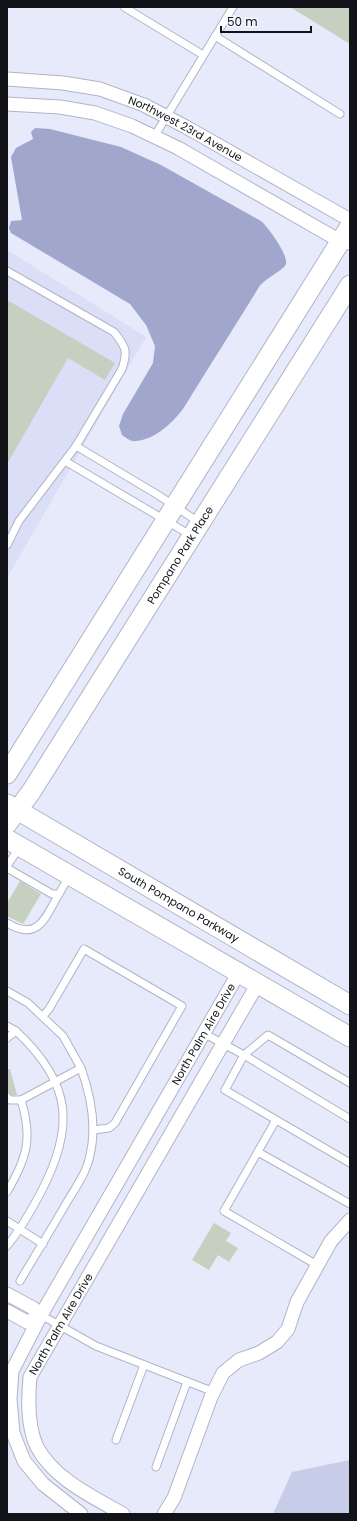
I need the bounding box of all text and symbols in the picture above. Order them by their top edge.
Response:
scale bar [221,8,311,34]
text: 50 m [227,13,258,30]
street label: Northwest 23rd Avenue [126,92,246,165]
street label: Pompano Park Place [143,503,217,607]
street label: South Pompano Parkway [115,863,243,947]
street label: North Palm Aire Drive [168,980,239,1088]
street label: North Palm Aire Drive [25,1270,97,1378]

